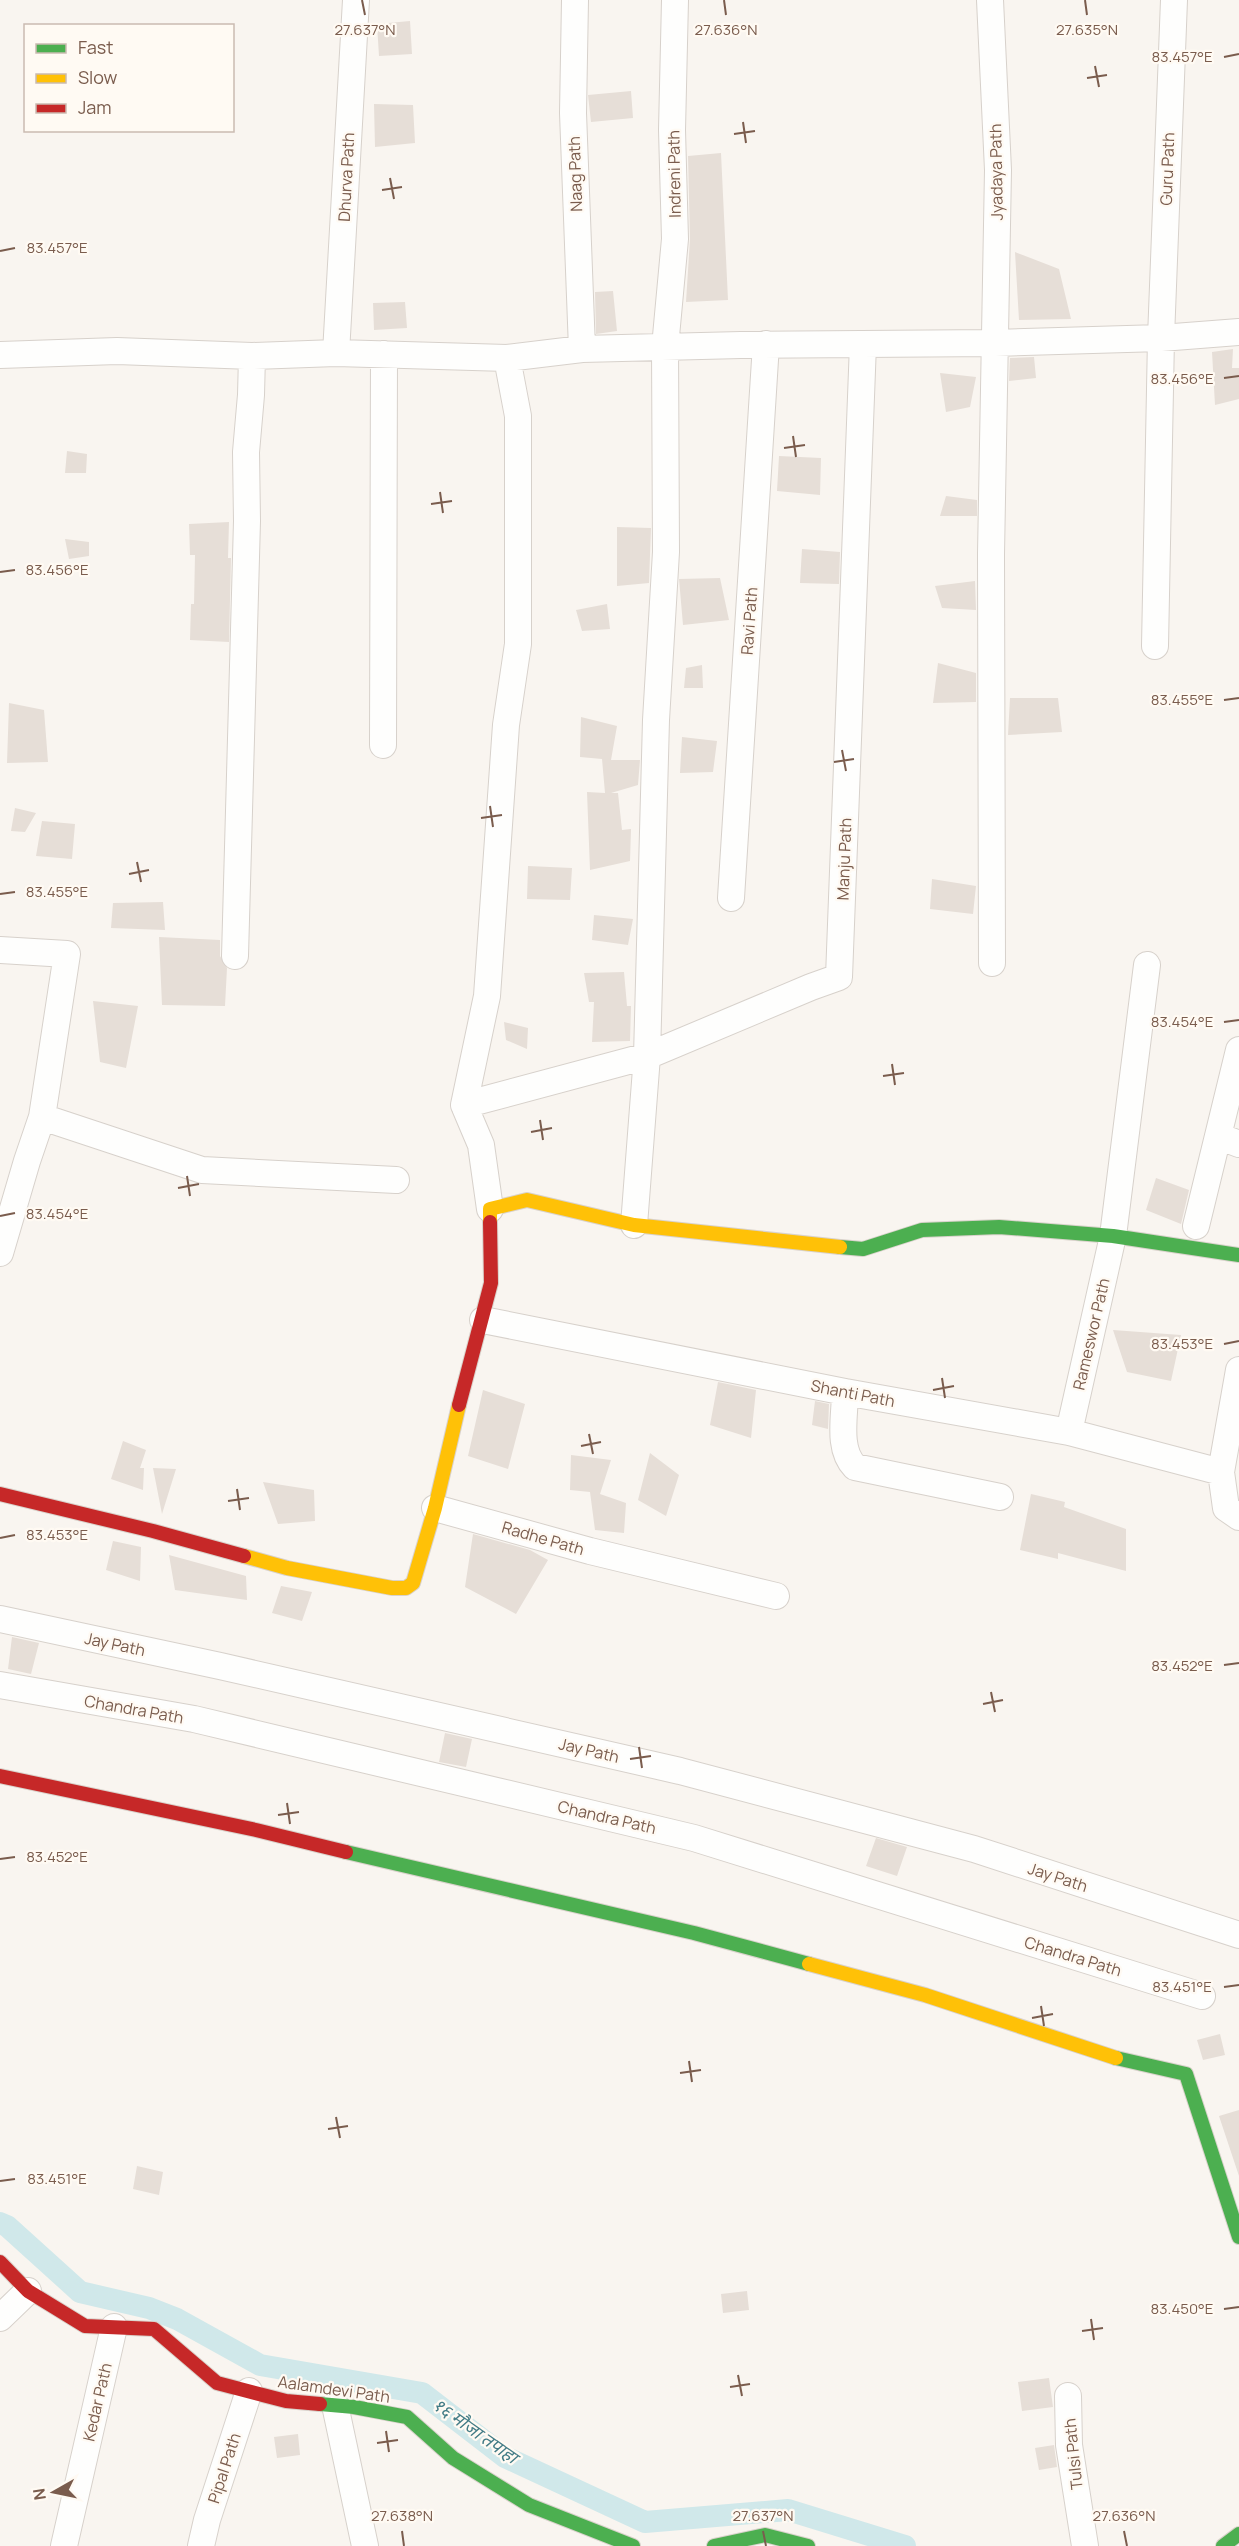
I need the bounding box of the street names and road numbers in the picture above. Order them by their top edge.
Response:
street label: Jyadaya Path [984,124,1008,220]
street label: Indreni Path [662,130,686,218]
street label: Dhurva Path [333,132,359,222]
street label: Guru Path [1155,132,1179,206]
street label: Naag Path [563,136,587,212]
street label: Ravi Path [736,586,762,656]
street label: Manju Path [832,817,856,901]
street label: Rameswor Path [1067,1276,1115,1392]
street label: Shanti Path [809,1374,897,1412]
street label: Radhe Path [499,1516,587,1560]
street label: Jay Path [83,1627,147,1661]
street label: Chandra Path [83,1689,185,1729]
street label: Jay Path [557,1732,621,1768]
street label: Chandra Path [556,1795,658,1839]
street label: Jay Path [1025,1857,1091,1897]
street label: Chandra Path [1022,1931,1124,1981]
street label: Kedar Path [77,2361,117,2443]
street label: Aalamdevi Path [277,2370,391,2408]
street label: Tulsi Path [1058,2417,1088,2491]
street label: Pipal Path [202,2430,246,2506]

